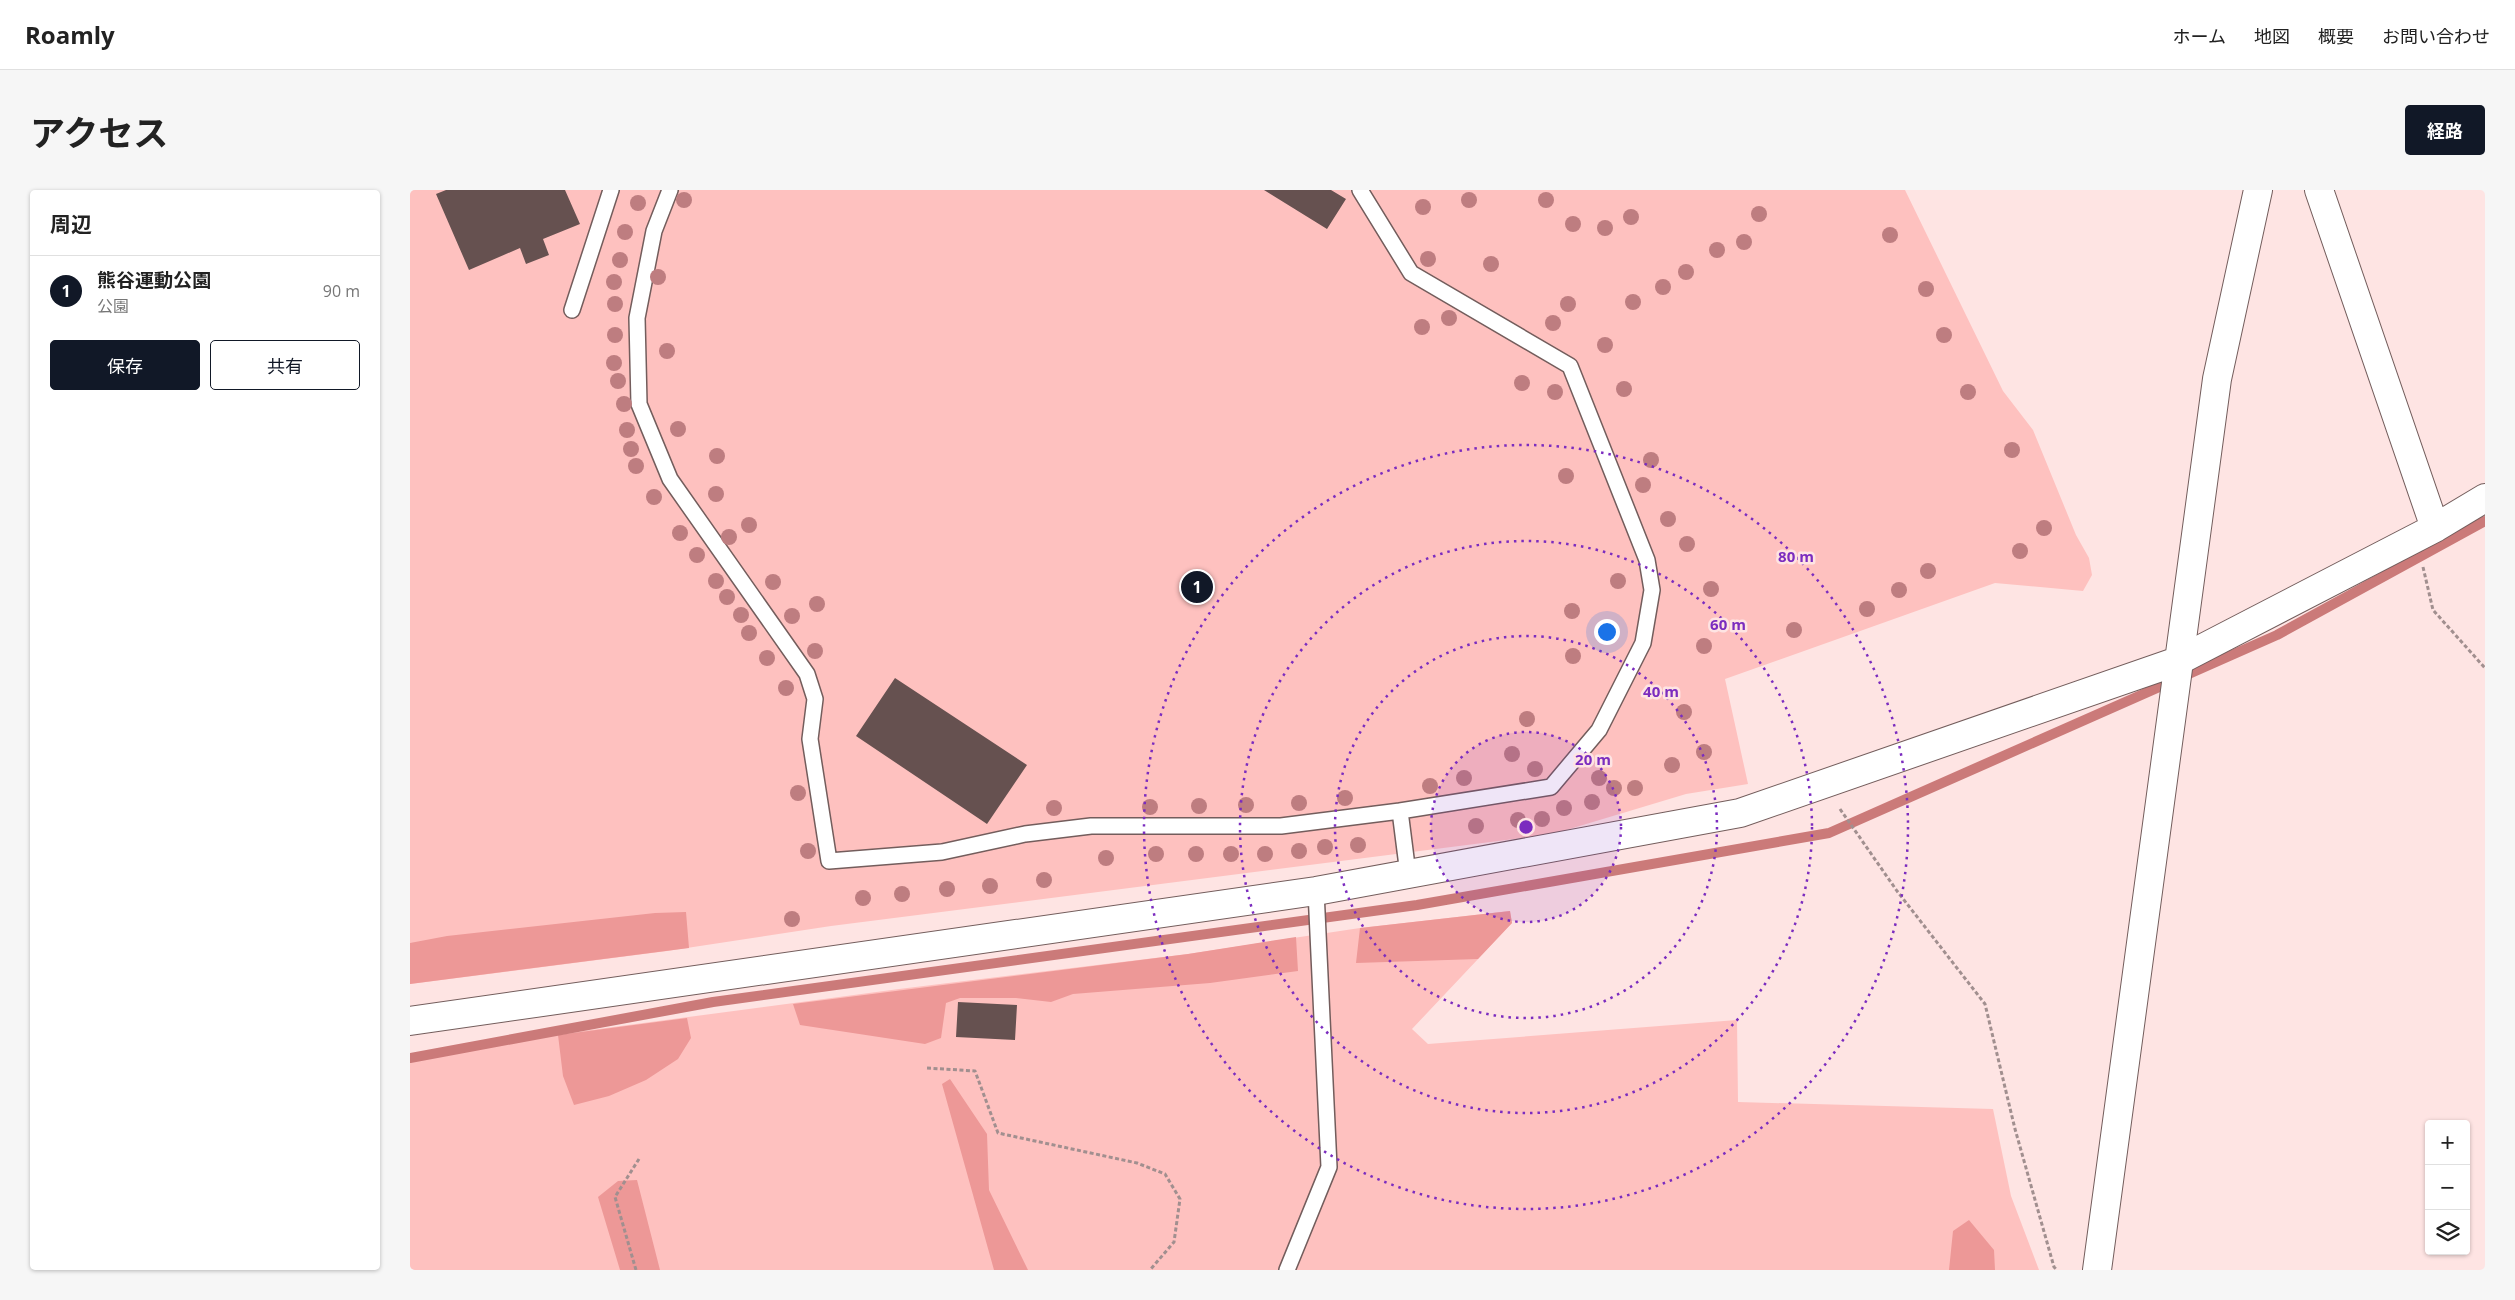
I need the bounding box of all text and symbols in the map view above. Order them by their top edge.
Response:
text: Roamly [25,18,115,51]
text: ホーム [2173,24,2226,48]
text: 地図 [2254,24,2290,48]
text: 概要 [2318,24,2354,48]
text: お問い合わせ [2382,24,2490,48]
button: 経路 [2405,105,2485,155]
text: アクセス [30,109,168,156]
text: 周辺 [50,210,92,238]
text: 熊谷運動公園 [97,267,211,293]
text: 1 [61,280,71,302]
text: 90 m [323,280,360,302]
text: 公園 [97,295,129,317]
button: 保存 [50,340,200,390]
button: 共有 [210,340,360,390]
text: 80 m [1778,546,1814,566]
pin: 1 [1181,568,1213,606]
text: 60 m [1710,614,1746,634]
your location [1594,619,1620,645]
text: 40 m [1643,681,1679,701]
text: 20 m [1575,749,1611,769]
centre of rings [1517,818,1535,836]
map controls [2425,1120,2470,1255]
button: + [2425,1120,2470,1165]
button: − [2425,1165,2470,1210]
button: layers [2425,1210,2470,1255]

